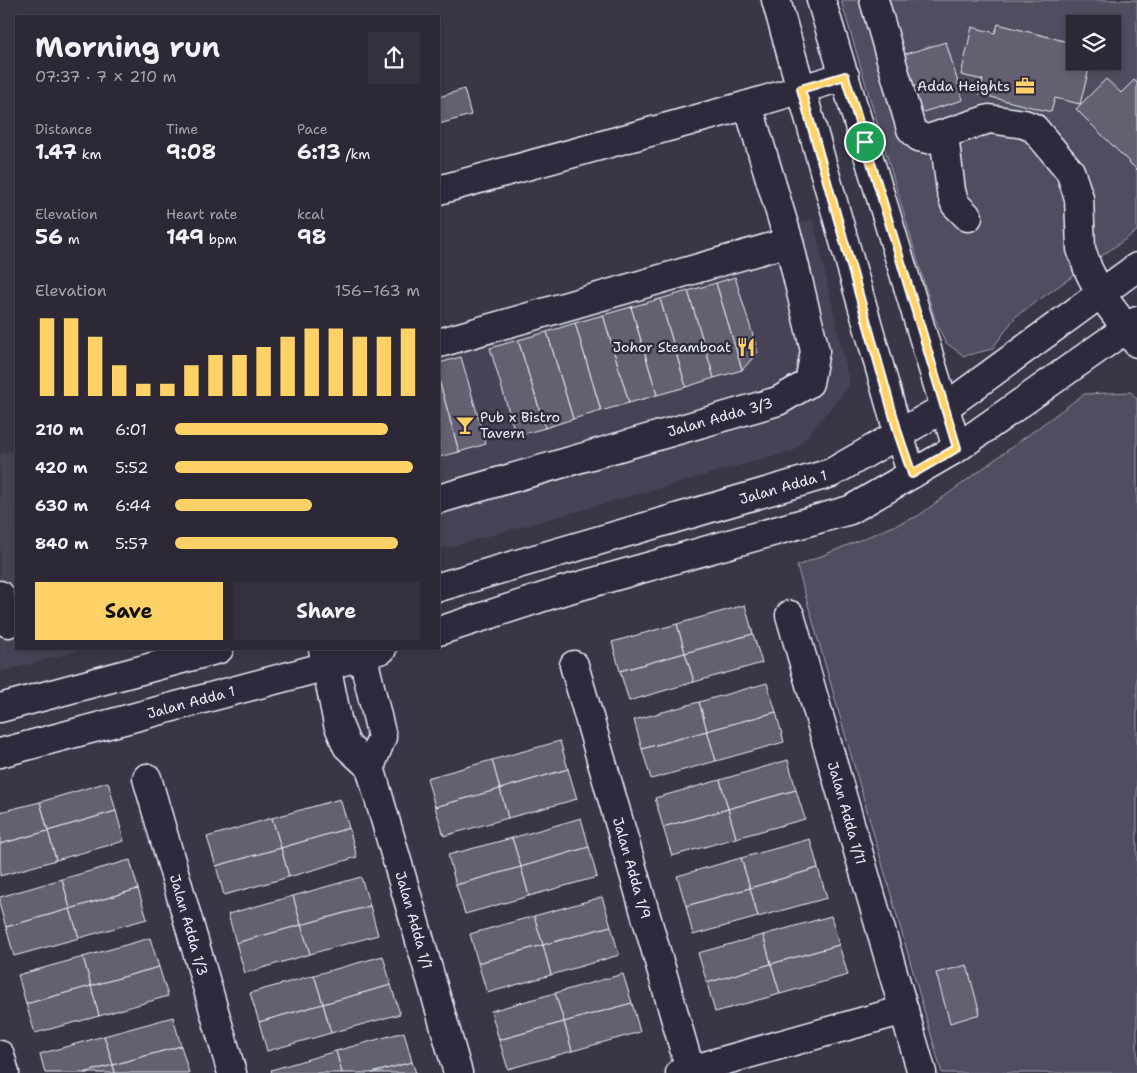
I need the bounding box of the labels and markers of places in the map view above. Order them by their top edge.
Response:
office icon: Adda Heights [1014,75,1036,97]
place label: Adda Heights [917,77,1010,95]
pin [844,121,886,163]
restaurant icon: Johor Steamboat [735,336,757,358]
place label: Johor Steamboat [613,338,731,356]
place label: Pub x Bistro Tavern [480,408,560,442]
bar icon: Pub x Bistro Tavern [454,414,476,436]

